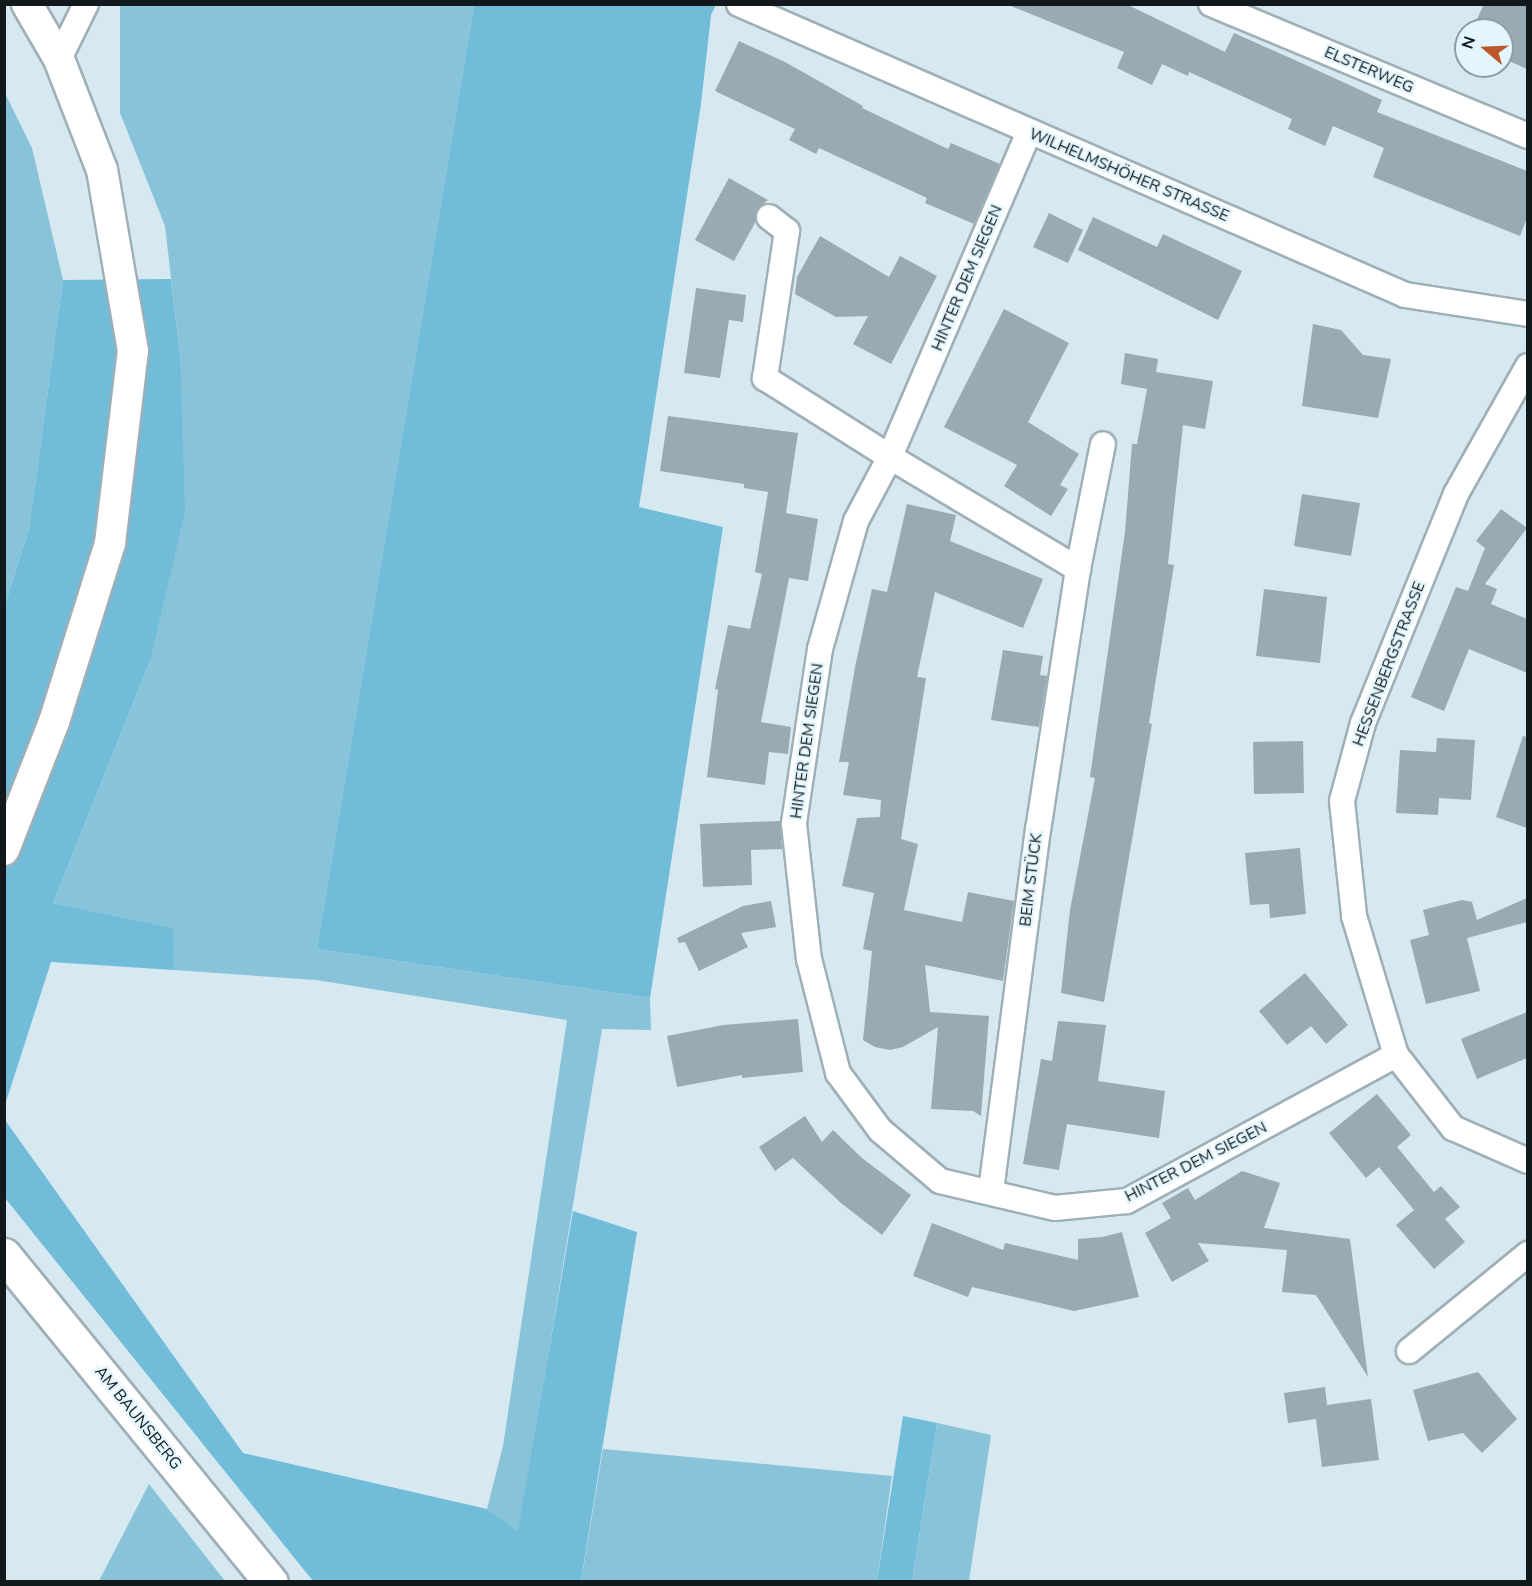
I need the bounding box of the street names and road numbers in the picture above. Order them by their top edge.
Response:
street label: ELSTERWEG [1321,43,1417,97]
street label: WILHELMSHÖHER STRASSE [1026,124,1232,226]
street label: HINTER DEM SIEGEN [928,202,1006,354]
street label: HESSENBERGSTRASSE [1349,579,1429,749]
street label: HINTER DEM SIEGEN [787,662,827,820]
street label: BEIM STÜCK [1016,832,1046,928]
street label: HINTER DEM SIEGEN [1122,1118,1270,1206]
street label: AM BAUNSBERG [90,1362,186,1474]

